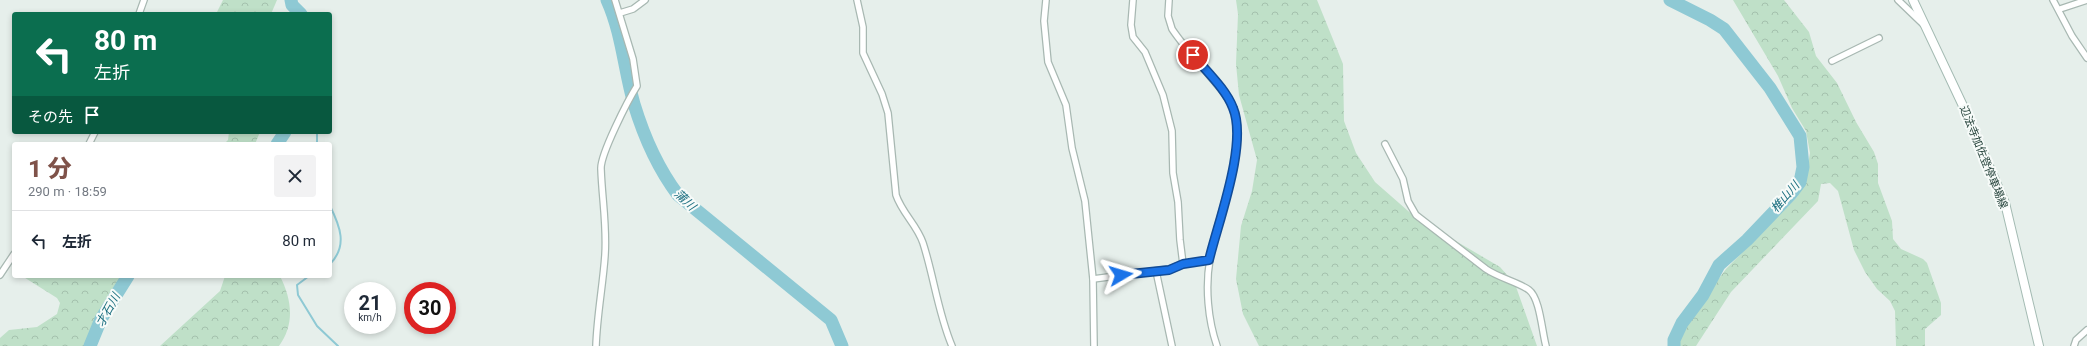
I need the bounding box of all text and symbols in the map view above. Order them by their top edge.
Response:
text: 80 m [94,24,157,57]
icon: left [28,28,80,80]
pin [1176,38,1210,72]
icon: arrive [1182,44,1204,66]
text: 左折 [94,62,130,83]
icon: arrive [81,104,103,126]
street label: 辺法寺加佐登停車場線 [1957,104,2010,211]
text: その先 [28,108,73,126]
text: 1 分 [28,155,72,183]
button: close [274,155,316,197]
water label: 椎山川 [1768,177,1803,215]
text: 290 m · 18:59 [28,184,107,199]
water label: 蒲川 [671,187,700,215]
icon: left [28,230,50,252]
text: 80 m [282,232,316,250]
text: 左折 [62,233,92,251]
position arrow [1100,254,1142,296]
speed limit sign: 30 [404,282,456,334]
water label: 才石川 [93,289,124,329]
text: 21 [359,291,381,315]
text: km/h [358,312,382,323]

